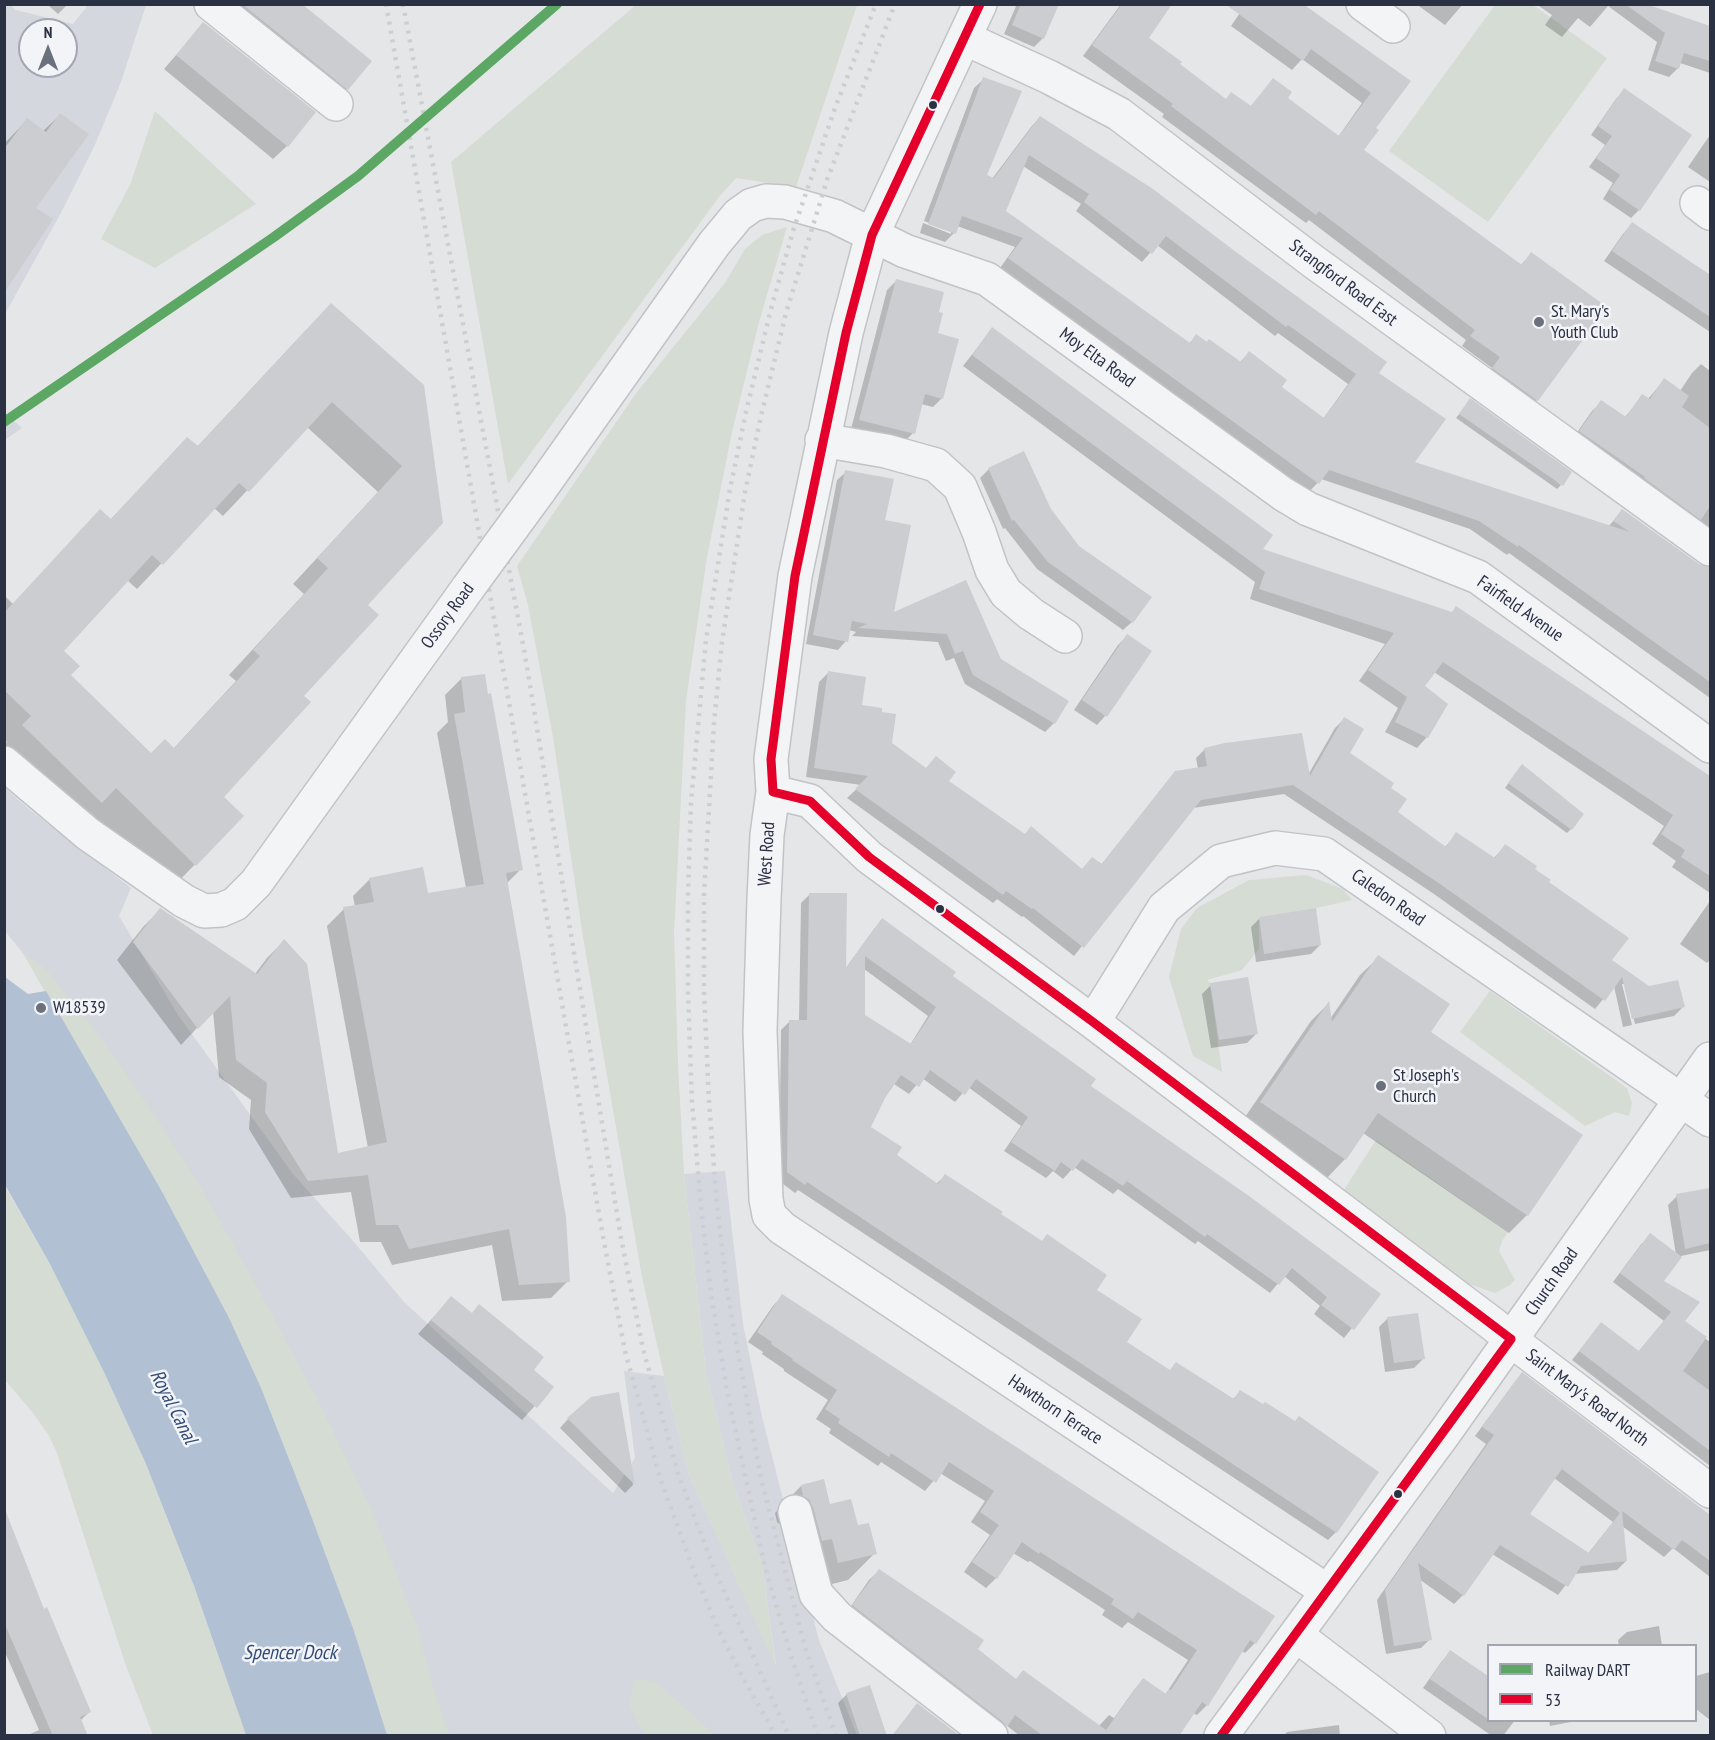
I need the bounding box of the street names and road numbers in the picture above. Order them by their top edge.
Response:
street label: Strangford Road East [1285,235,1401,331]
street label: Moy Elta Road [1055,323,1139,393]
street label: Fairfield Avenue [1473,571,1567,647]
street label: Ossory Road [417,579,479,653]
street label: West Road [754,821,780,887]
street label: Caledon Road [1347,865,1429,931]
street label: Church Road [1521,1244,1583,1320]
street label: Saint Mary's Road North [1521,1345,1653,1451]
street label: Hawthorn Terrace [1004,1371,1106,1449]

